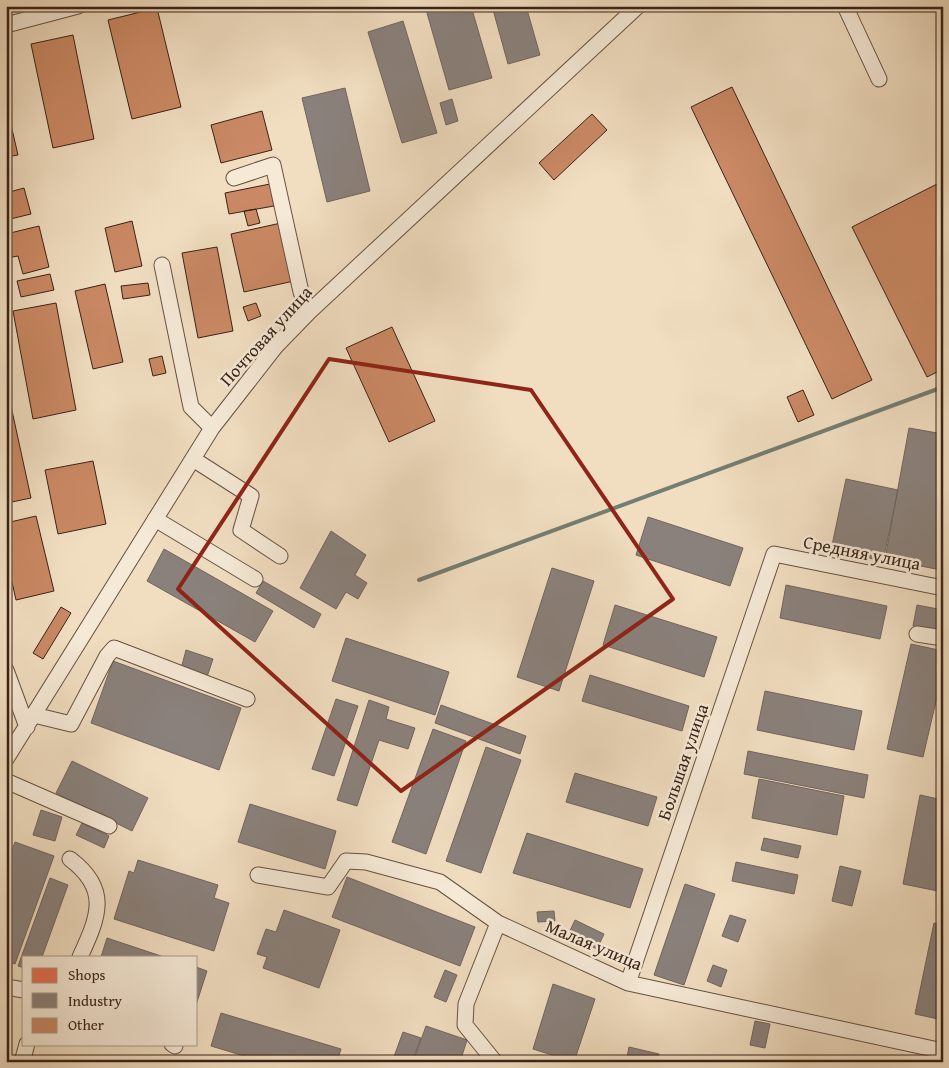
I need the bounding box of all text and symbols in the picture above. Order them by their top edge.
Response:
street label: Почтовая улица [213,279,319,392]
street label: Средняя улица [801,528,923,577]
street label: Большая улица [650,700,715,824]
street label: Малая улица [542,912,647,977]
legend [22,956,198,1046]
text: Shops [68,964,105,985]
text: Industry [68,990,123,1011]
text: Other [68,1014,104,1035]

